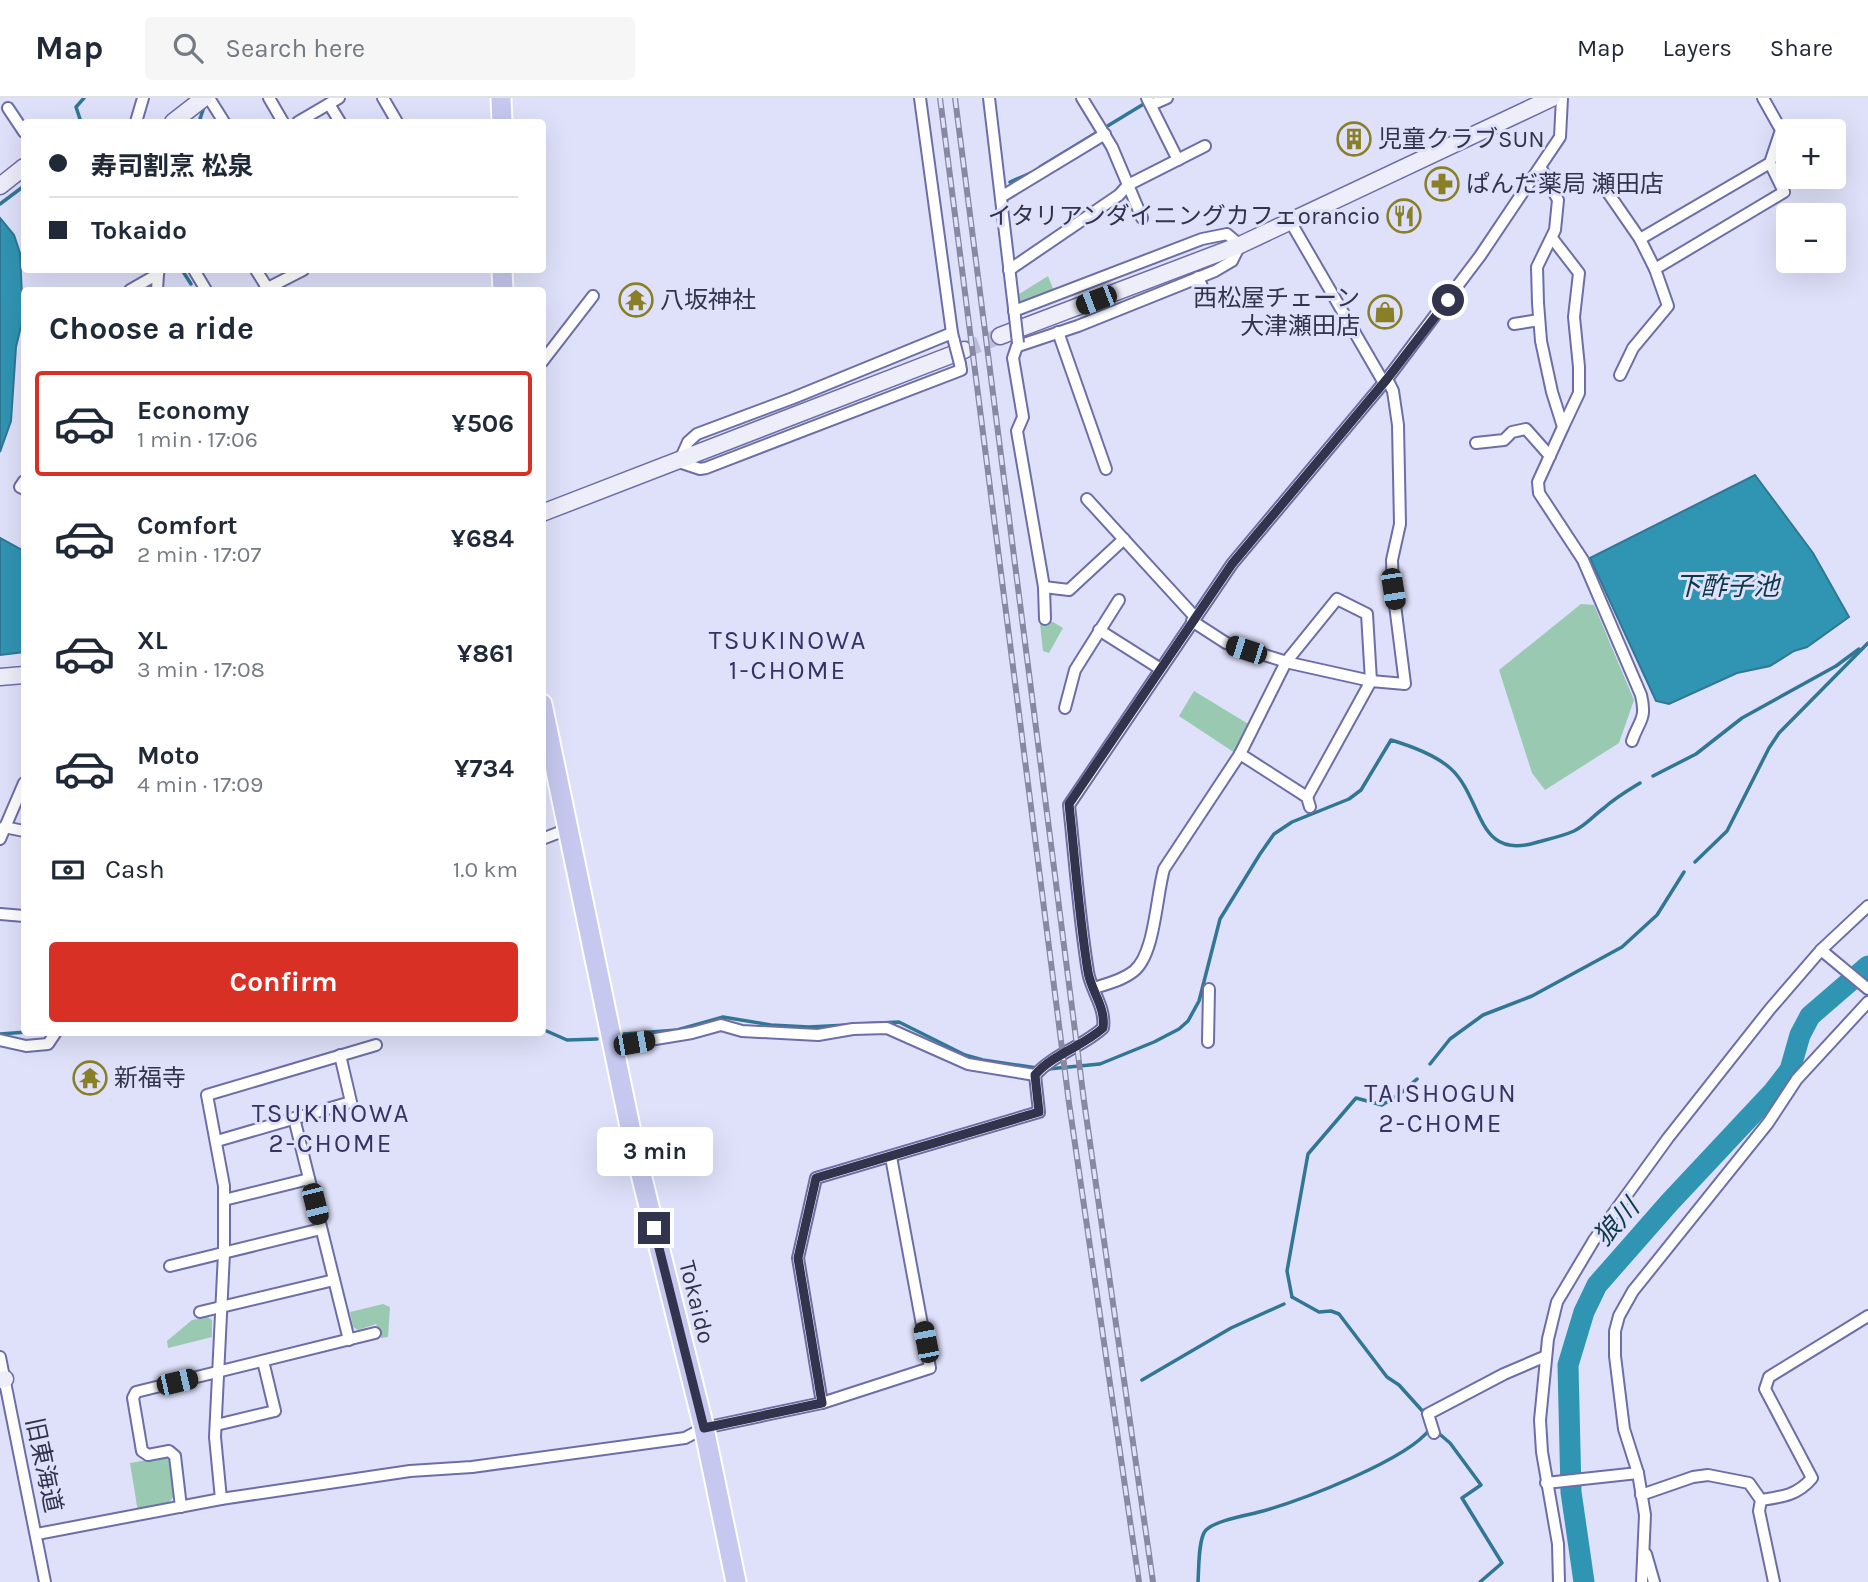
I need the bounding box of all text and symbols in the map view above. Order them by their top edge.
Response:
search box [145,17,635,80]
text: Map [35,29,103,67]
icon: search [169,29,207,67]
text: Search here [225,33,365,64]
text: Map [1577,34,1625,62]
text: Layers [1663,34,1732,62]
text: Share [1770,34,1833,62]
map controls [1776,119,1846,273]
button: + [1776,119,1846,189]
building icon: 児童クラブSUN [1335,120,1373,158]
place label: 児童クラブSUN [1378,125,1545,153]
text: 寿司割烹 松泉 [91,151,254,182]
pharmacy icon: ぱんだ薬局 瀬田店 [1423,165,1461,203]
place label: ぱんだ薬局 瀬田店 [1466,170,1664,198]
restaurant icon: イタリアンダイニングカフェorancio [1385,197,1423,235]
place label: イタリアンダイニングカフェorancio [988,202,1380,230]
button: − [1776,203,1846,273]
text: Tokaido [91,215,187,246]
temple icon: 八坂神社 [617,281,655,319]
car [1073,283,1120,317]
place label: 西松屋チェーン 大津瀬田店 [1193,284,1360,340]
route start [1432,284,1464,316]
place label: 八坂神社 [660,286,756,314]
shop icon: 西松屋チェーン 大津瀬田店 [1366,293,1404,331]
text: Choose a ride [49,310,254,347]
icon: car [53,392,116,455]
text: Economy [137,395,249,426]
text: ¥506 [451,408,514,439]
text: 1 min · 17:06 [137,426,258,453]
icon: car [53,507,116,570]
text: Comfort [137,510,238,541]
text: ¥684 [451,523,514,554]
text: 2 min · 17:07 [137,541,261,568]
car [1380,567,1407,611]
water label: 下酢子池 [1675,571,1782,602]
icon: car [53,622,116,685]
text: XL [137,625,168,656]
district label: TSUKINOWA 1-CHOME [709,625,867,686]
car [1223,634,1270,666]
text: ¥861 [457,638,514,669]
text: 3 min · 17:08 [137,656,265,683]
icon: car [53,737,116,800]
text: Moto [137,740,199,771]
text: ¥734 [454,753,514,784]
text: 4 min · 17:09 [137,771,263,798]
icon: cash [49,851,87,889]
text: Cash [105,854,165,885]
text: 1.0 km [453,856,518,883]
button: Confirm [49,942,518,1022]
car [612,1029,657,1057]
temple icon: 新福寺 [71,1059,109,1097]
place label: 新福寺 [114,1064,186,1092]
district label: TAISHOGUN 2-CHOME [1364,1078,1518,1139]
district label: TSUKINOWA 2-CHOME [252,1098,410,1159]
callout: 3 min [596,1126,712,1176]
text: 3 min [623,1138,687,1165]
car [300,1181,331,1227]
water label: 狼川 [1587,1190,1647,1252]
route end [638,1212,670,1244]
street label: Tokaido [673,1258,721,1346]
car [912,1319,941,1365]
car [155,1367,200,1397]
street label: 旧東海道 [20,1415,68,1515]

